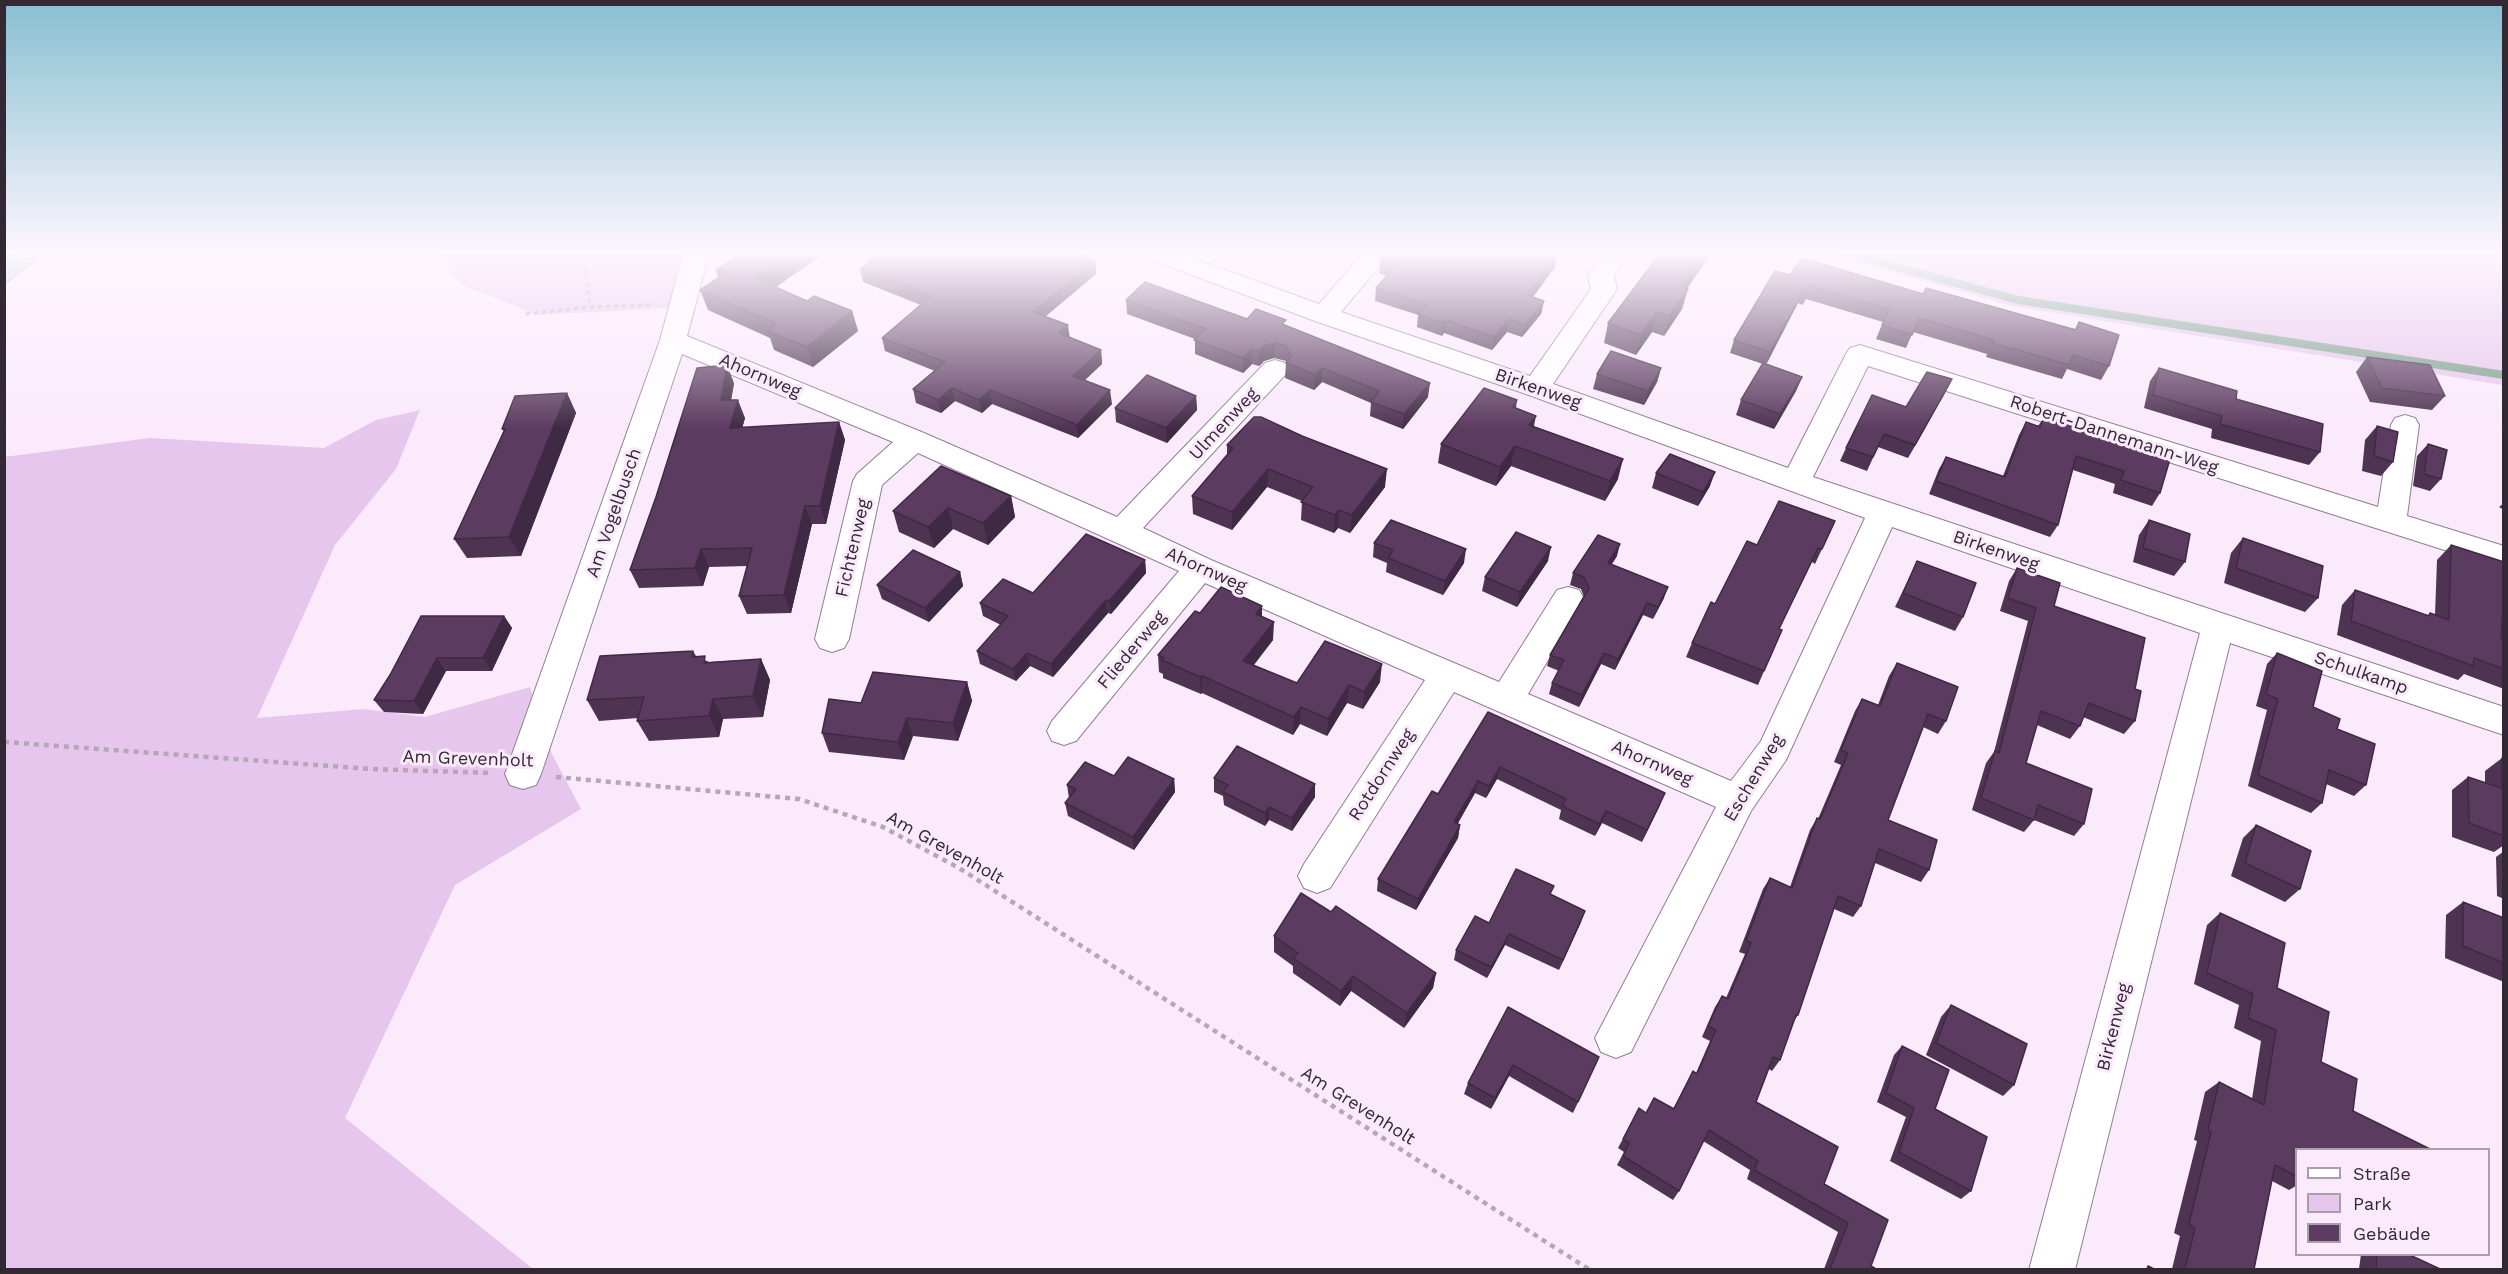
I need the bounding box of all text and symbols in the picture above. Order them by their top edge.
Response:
street label: Ahornweg [716,349,804,403]
street label: Birkenweg [1492,364,1584,414]
street label: Ulmenweg [1185,383,1263,465]
street label: Robert-Dannemann-Weg [2007,391,2221,479]
street label: Am Vogelbusch [582,445,646,581]
street label: Fichtenweg [831,497,875,599]
street label: Birkenweg [1950,526,2042,576]
street label: Ahornweg [1162,542,1250,598]
street label: Fliederweg [1093,607,1171,693]
street label: Schulkamp [2311,647,2411,699]
street label: Rotdornweg [1344,725,1420,825]
street label: Eschenweg [1719,730,1789,826]
street label: Ahornweg [1608,735,1696,791]
street label: Am Grevenholt [402,746,534,772]
street label: Am Grevenholt [883,807,1007,889]
street label: Birkenweg [2093,981,2135,1073]
street label: Am Grevenholt [1297,1062,1419,1150]
legend [2295,1148,2490,1256]
text: Straße [2353,1163,2411,1184]
text: Park [2353,1193,2392,1214]
text: Gebäude [2353,1223,2431,1244]

